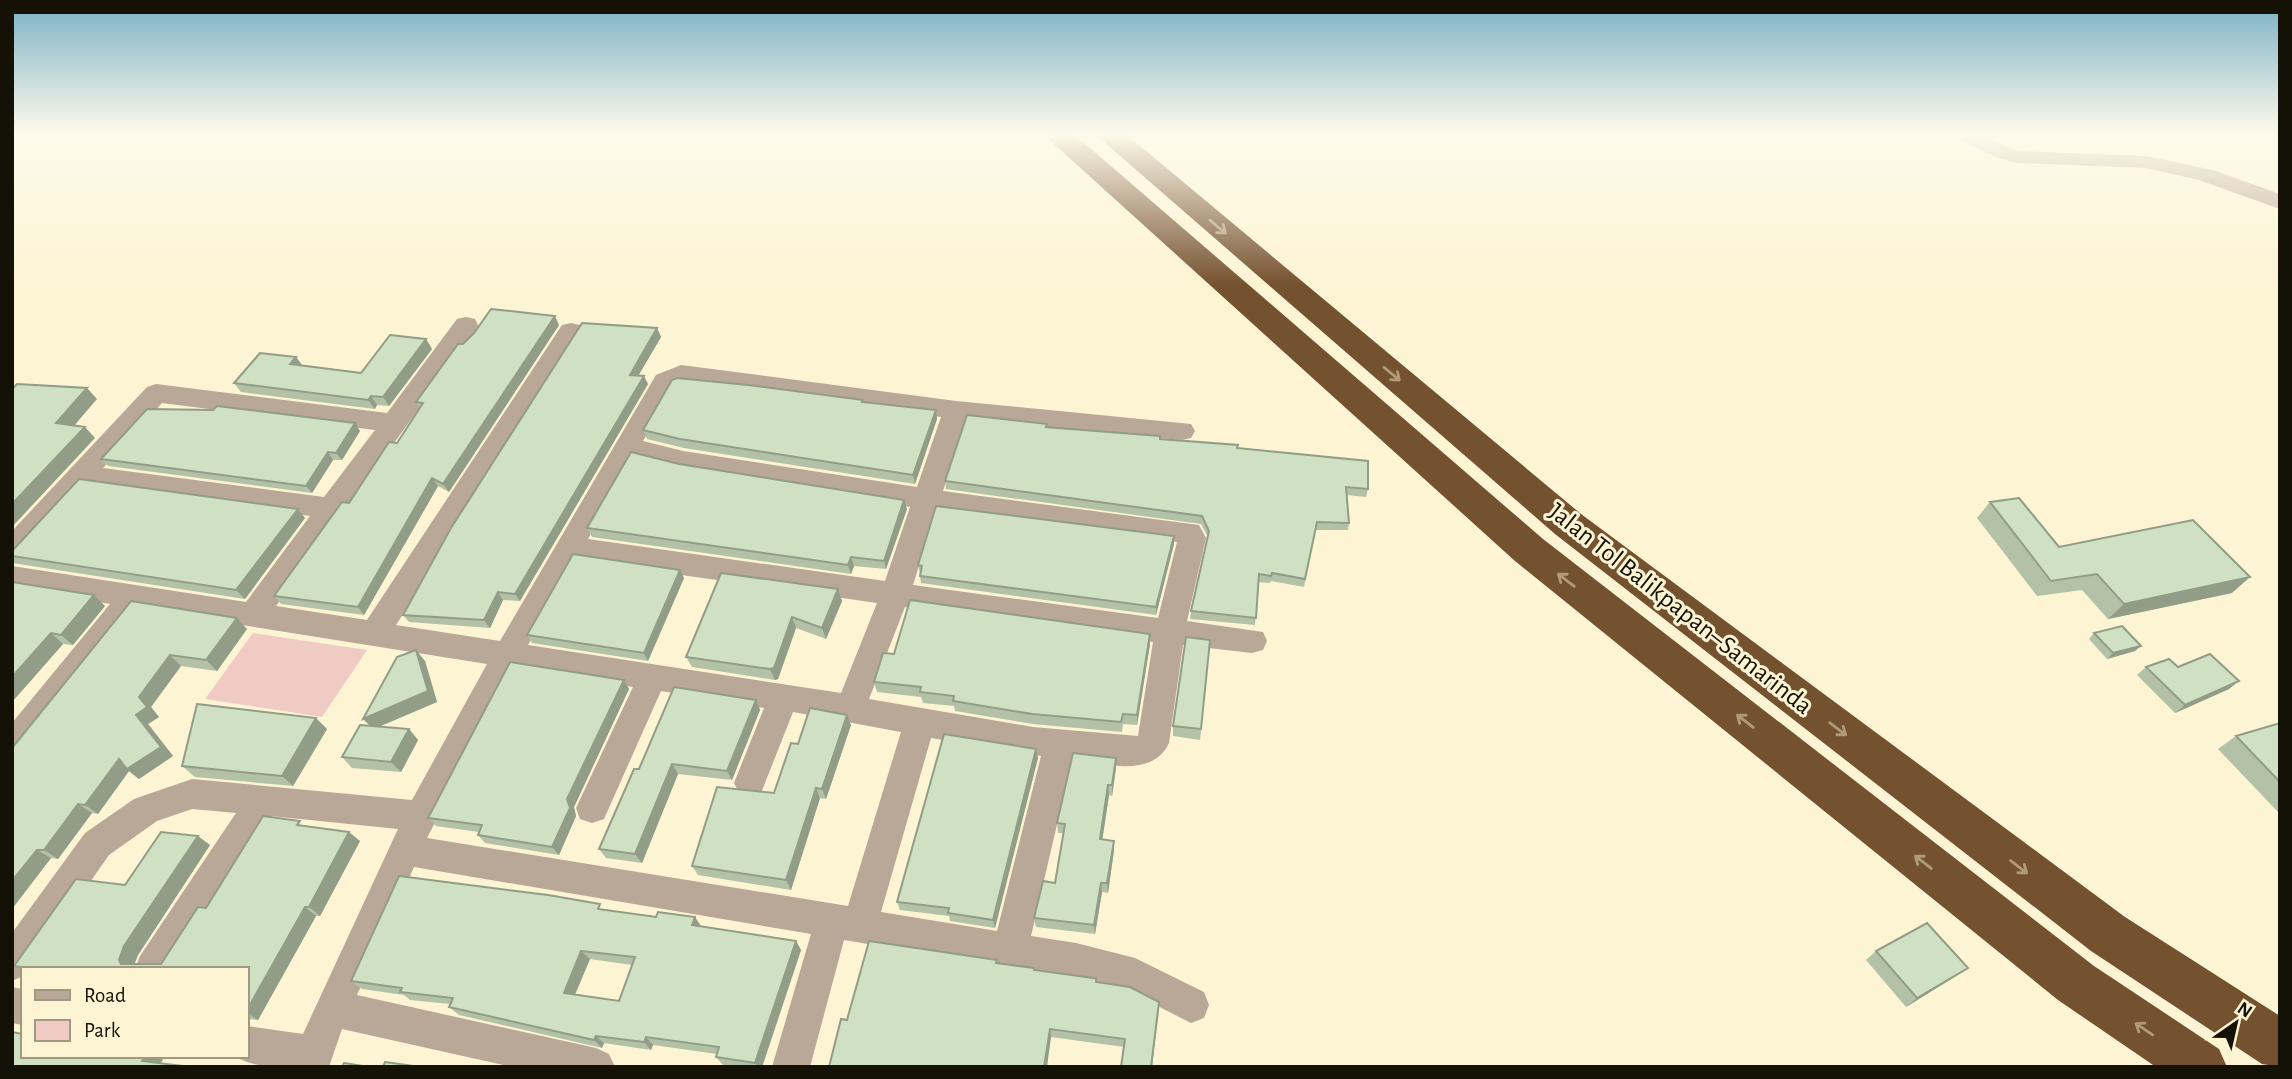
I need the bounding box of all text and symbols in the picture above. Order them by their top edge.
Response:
one-way arrow [1209,219,1227,235]
one-way arrow [1382,366,1400,382]
street label: Jalan Tol Balikpapan–Samarinda [1544,498,1817,719]
one-way arrow [1558,573,1576,588]
one-way arrow [1736,714,1754,729]
one-way arrow [1828,722,1847,736]
one-way arrow [1915,855,1933,870]
one-way arrow [2009,859,2028,874]
legend [21,967,248,1058]
text: Road [84,985,126,1006]
north arrow [2201,988,2271,1058]
text: N [2234,999,2255,1022]
text: Park [84,1020,121,1041]
one-way arrow [2135,1022,2154,1036]

